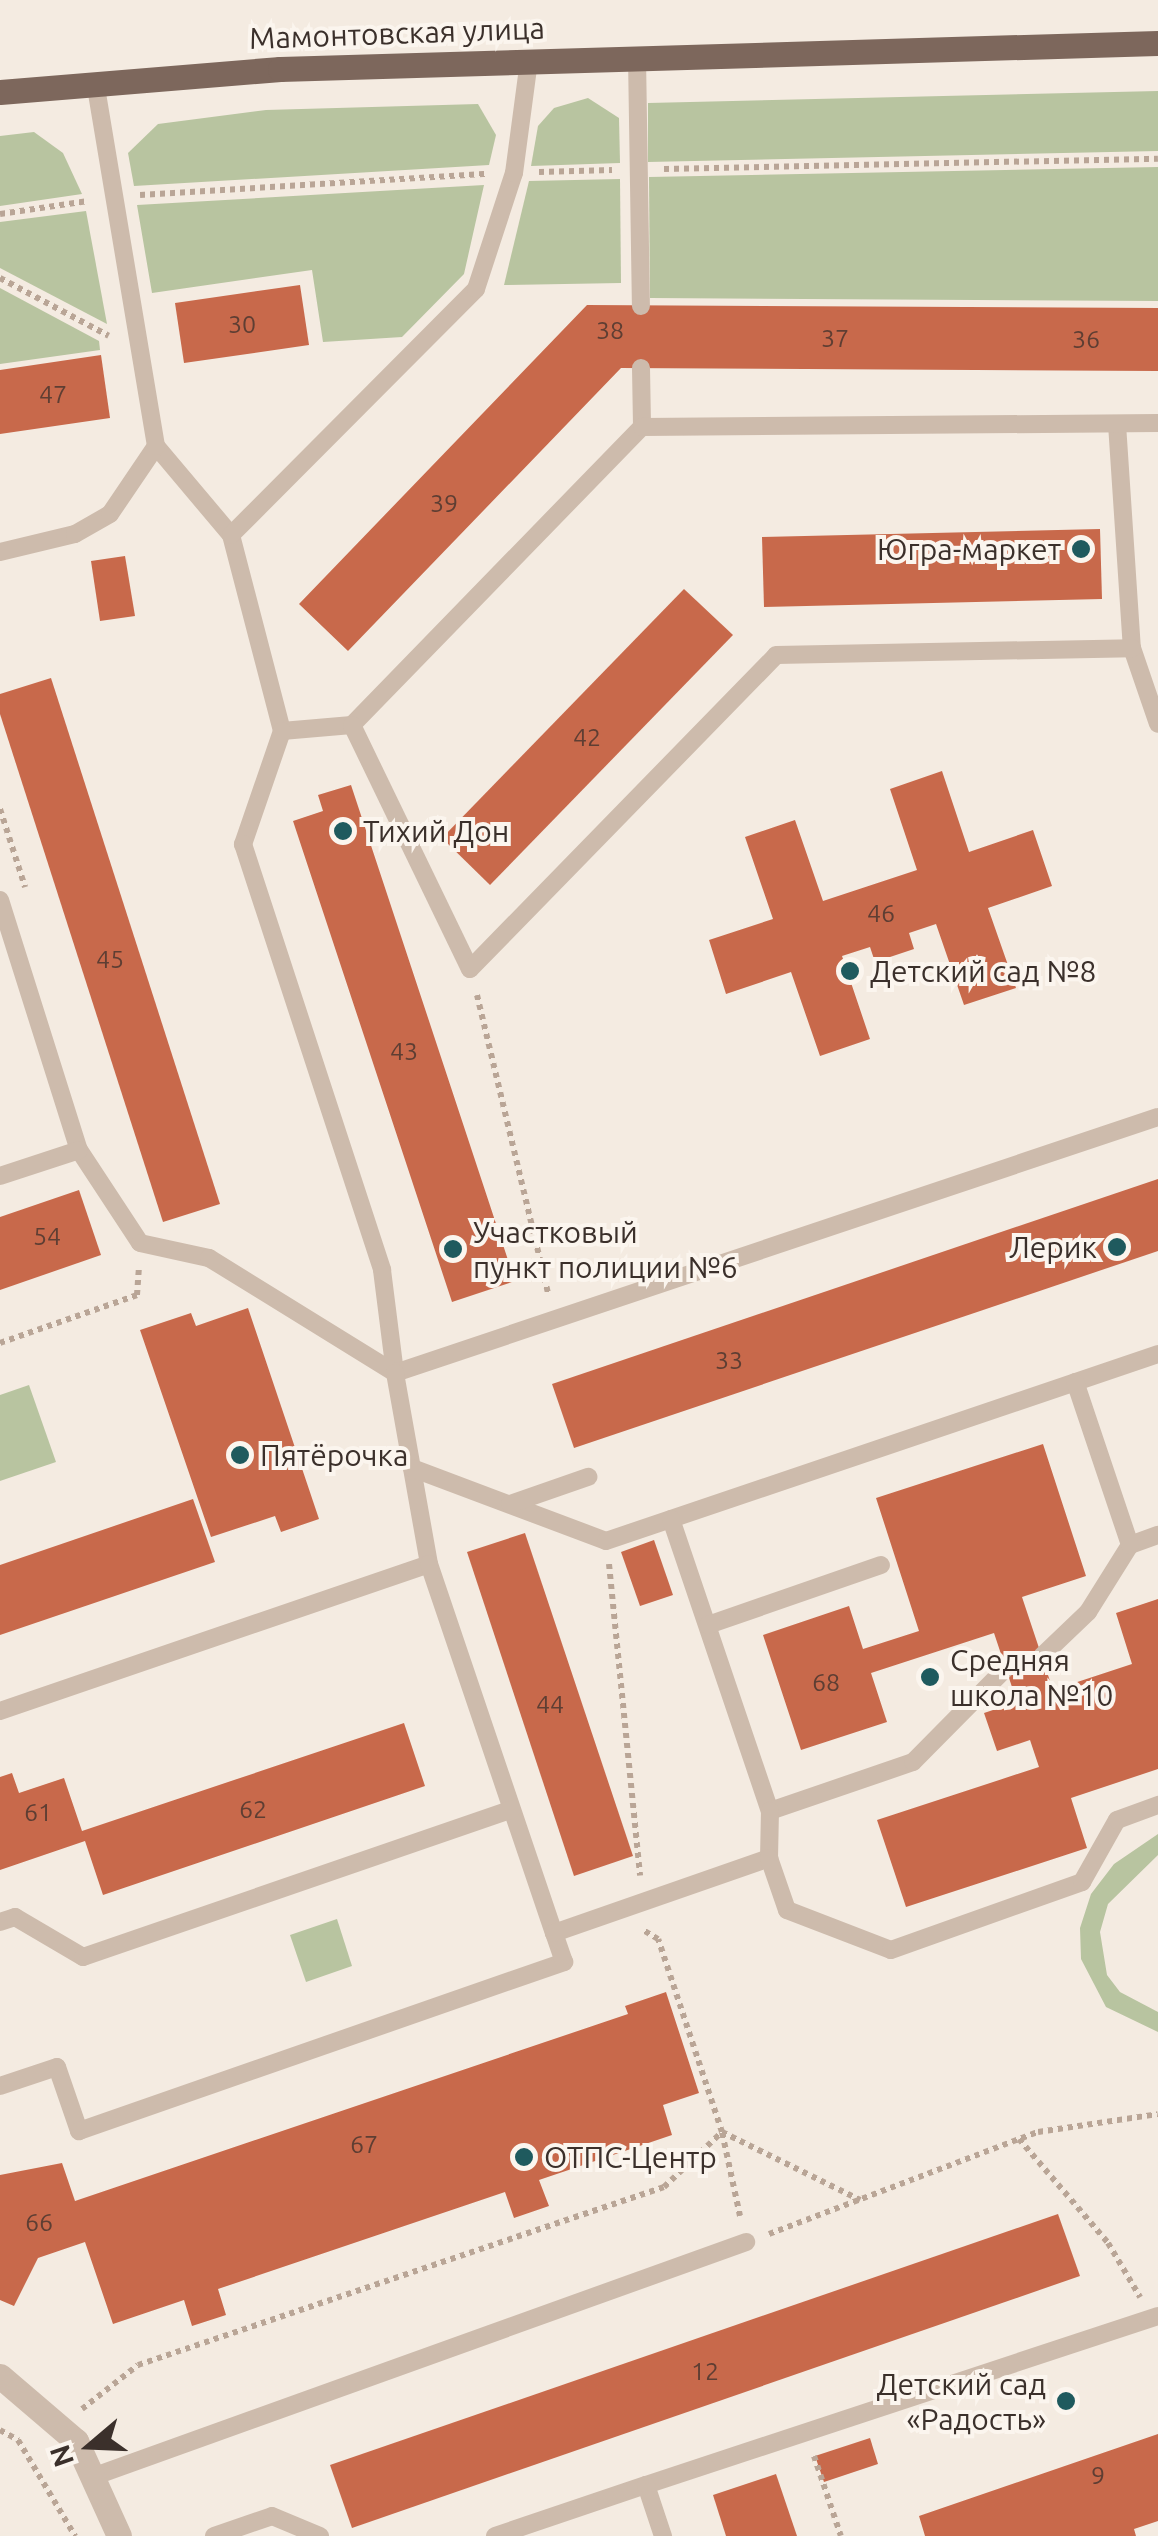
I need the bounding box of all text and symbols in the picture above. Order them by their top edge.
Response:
street label: Мамонтовская улица [249,10,545,56]
house number: 30 [228,309,256,339]
house number: 38 [596,315,624,345]
house number: 37 [821,323,849,353]
house number: 36 [1072,324,1100,354]
house number: 47 [39,379,67,409]
house number: 39 [430,488,458,518]
place label: Югра-маркет [877,531,1061,567]
marker: Югра-маркет [1070,538,1092,560]
house number: 42 [573,722,601,752]
place label: Тихий Дон [363,813,509,849]
marker: Тихий Дон [332,820,354,842]
house number: 46 [867,898,895,928]
house number: 45 [96,944,124,974]
place label: Детский сад №8 [870,953,1096,989]
marker: Детский сад №8 [839,960,861,982]
house number: 43 [390,1036,418,1066]
place label: Участковый пункт полиции №6 [473,1214,738,1284]
house number: 54 [33,1221,61,1251]
place label: Лерик [1009,1229,1097,1265]
marker: Лерик [1106,1236,1128,1258]
marker: Участковый пункт полиции №6 [442,1238,464,1260]
house number: 33 [715,1345,743,1375]
place label: Пятёрочка [260,1437,408,1473]
marker: Пятёрочка [229,1444,251,1466]
place label: Средняя школа №10 [950,1642,1113,1712]
marker: Средняя школа №10 [919,1666,941,1688]
house number: 68 [812,1667,840,1697]
house number: 44 [536,1689,564,1719]
house number: 62 [239,1794,267,1824]
house number: 61 [24,1797,52,1827]
house number: 67 [350,2129,378,2159]
place label: ОТПС-Центр [544,2139,717,2175]
marker: ОТПС-Центр [513,2146,535,2168]
house number: 66 [25,2207,53,2237]
house number: 12 [691,2356,719,2386]
place label: Детский сад «Радость» [876,2366,1046,2436]
marker: Детский сад «Радость» [1055,2390,1077,2412]
north arrow [40,2396,140,2496]
text: N [43,2441,79,2471]
house number: 9 [1091,2460,1105,2490]

